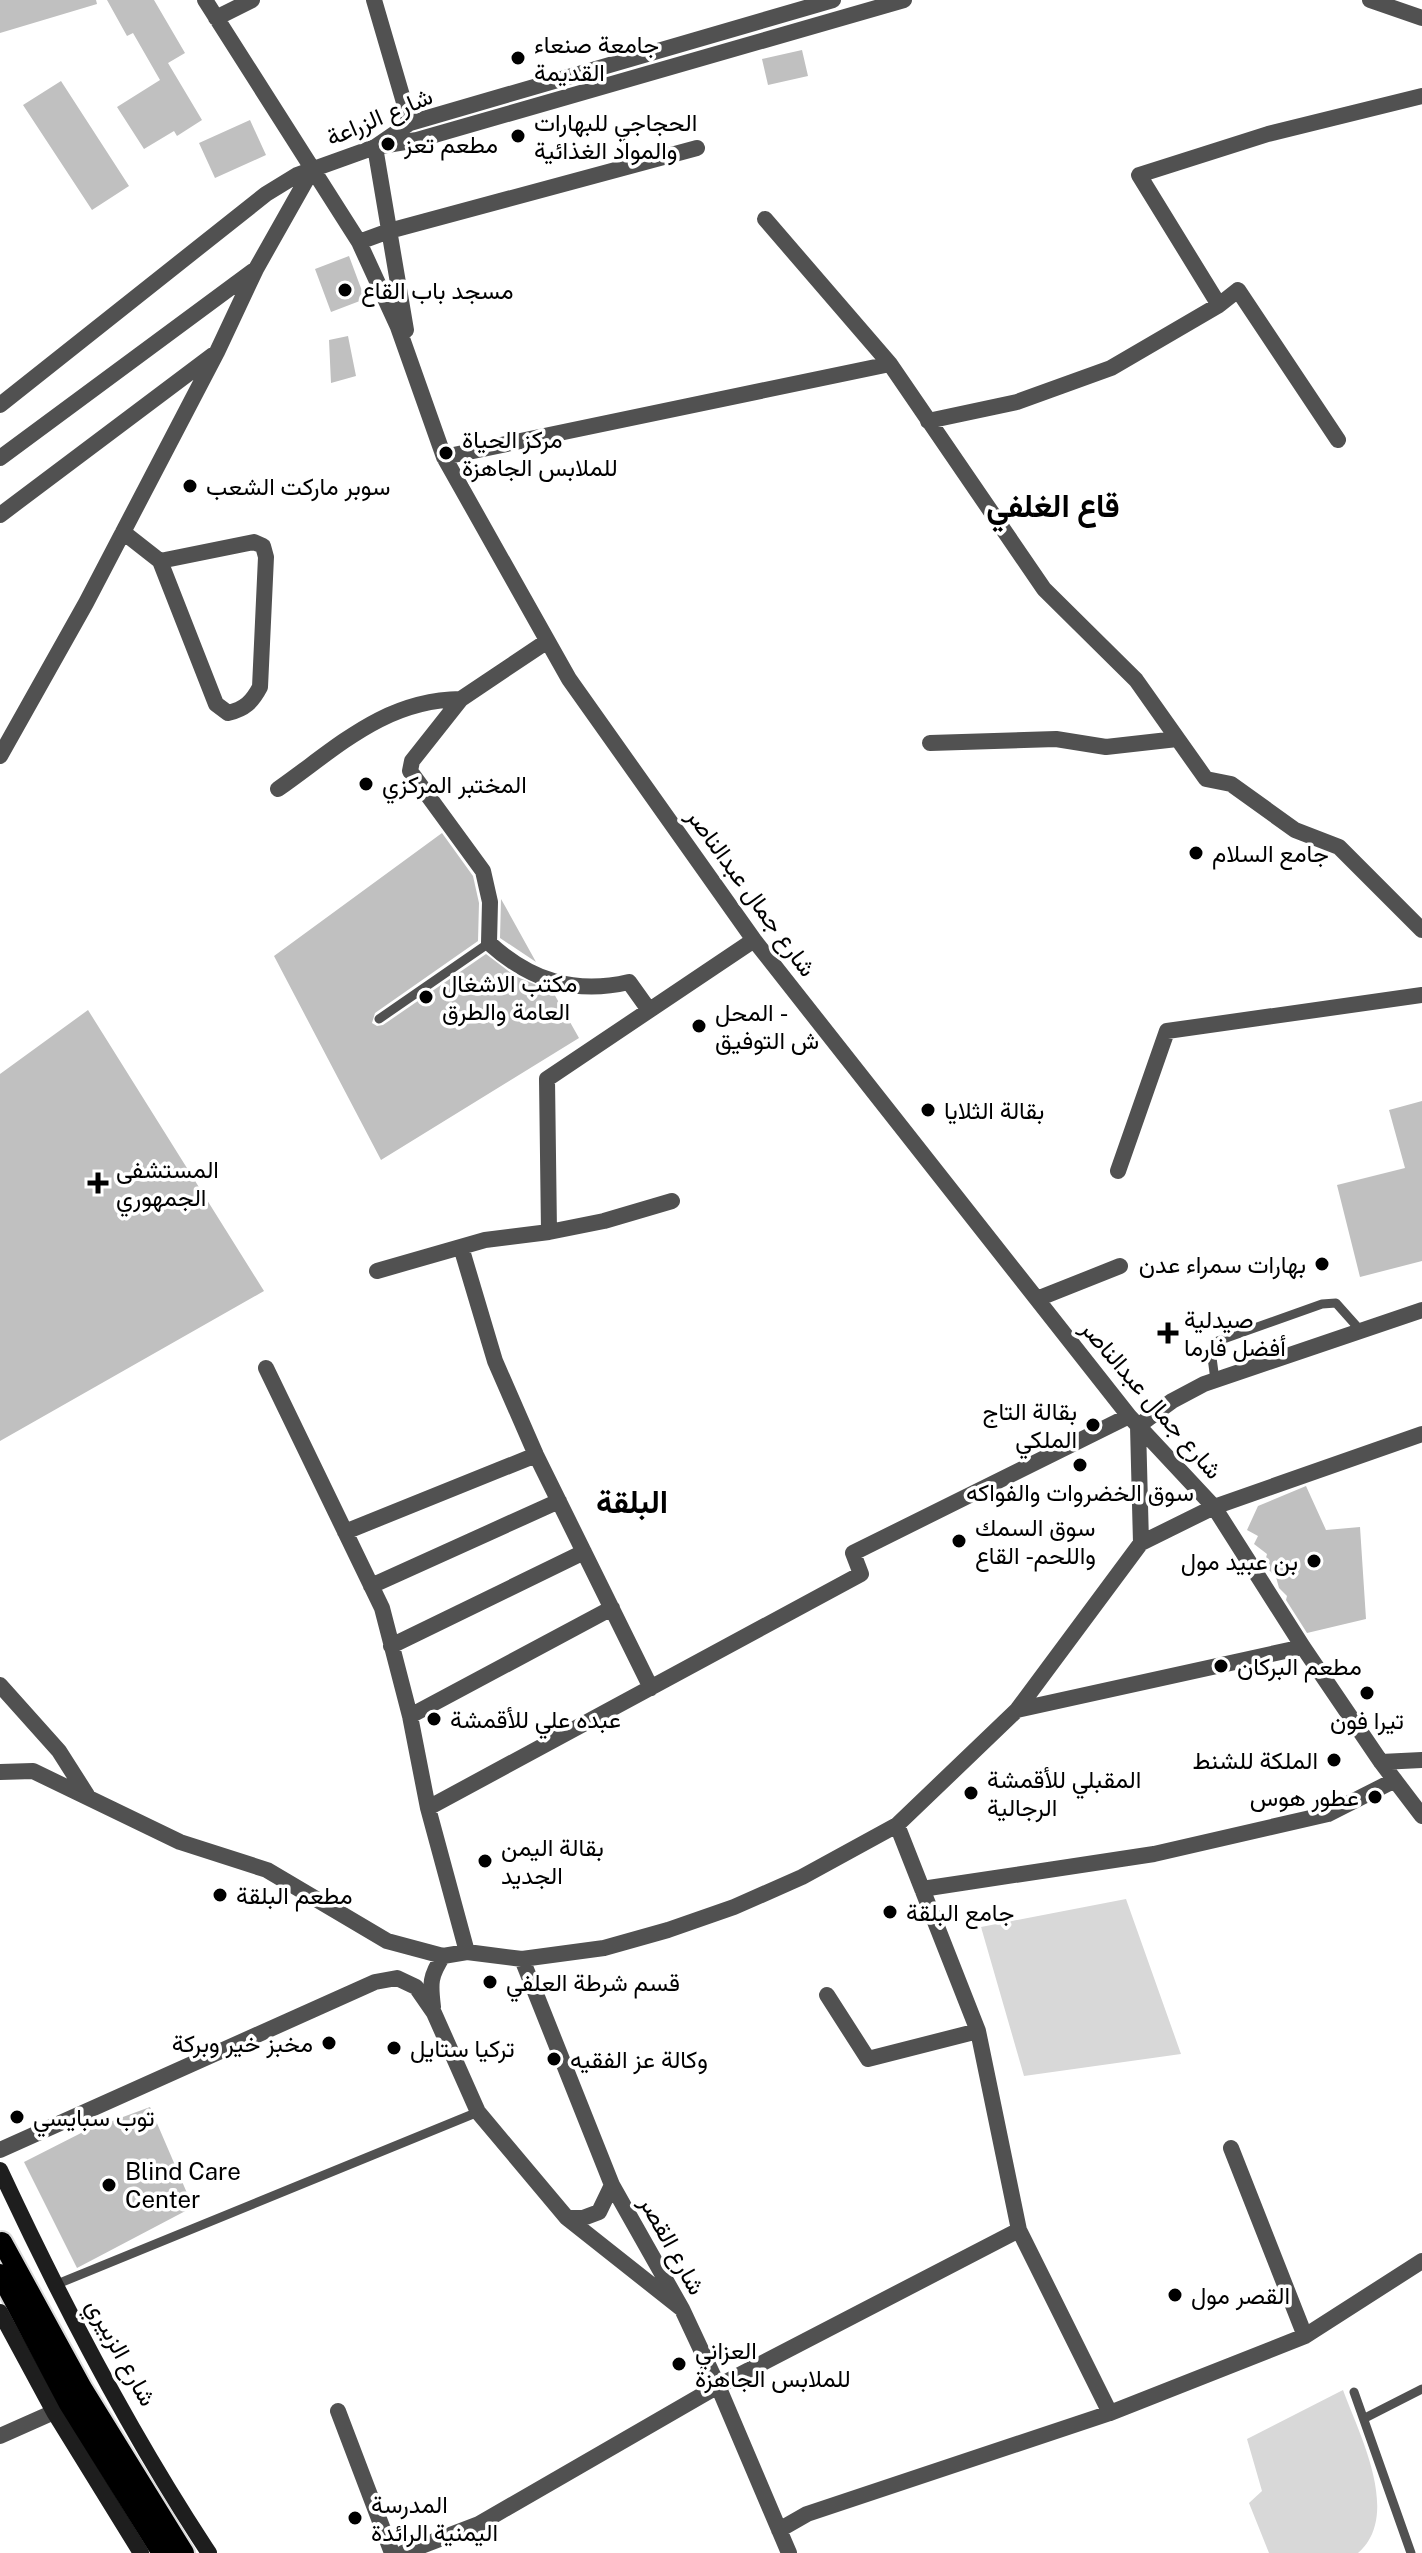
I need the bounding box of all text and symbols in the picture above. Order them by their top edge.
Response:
place label: جامعة صنعاء القديمة [534,30,659,87]
marker: جامعة صنعاء القديمة [509,49,527,67]
street label: شارع الزراعة [322,81,437,154]
place label: الحجاجي للبهارات والمواد الغذائية [534,108,697,166]
marker: الحجاجي للبهارات والمواد الغذائية [509,127,527,145]
place label: مطعم تعز [403,130,498,161]
marker: مطعم تعز [379,135,397,153]
place label: مسجد باب القاع [361,276,514,307]
marker: مسجد باب القاع [336,281,354,299]
place label: مركز الحياة للملابس الجاهزة [462,425,618,483]
marker: مركز الحياة للملابس الجاهزة [437,444,455,462]
place label: سوبر ماركت الشعب [206,472,390,502]
marker: سوبر ماركت الشعب [181,477,199,495]
district label: قاع الغلفي [986,487,1120,533]
place label: المختبر المركزي [382,770,527,804]
marker: المختبر المركزي [357,775,375,793]
street label: شارع جمال عبدالناصر [679,802,822,983]
place label: جامع السلام [1212,839,1329,871]
marker: جامع السلام [1187,844,1205,862]
place label: مكتب الاشغال العامة والطرق [442,969,577,1027]
marker: مكتب الاشغال العامة والطرق [417,988,435,1006]
place label: المحل - ش التوفيق [715,998,819,1056]
marker: المحل - ش التوفيق [690,1017,708,1035]
place label: بقالة الثلايا [944,1096,1044,1125]
marker: بقالة الثلايا [919,1101,937,1119]
place label: المستشفى الجمهوري [116,1155,219,1217]
marker: المستشفى الجمهوري [87,1172,109,1194]
place label: بهارات سمراء عدن [1139,1250,1306,1280]
marker: بهارات سمراء عدن [1313,1255,1331,1273]
place label: صيدلية أفضل فارما [1184,1305,1286,1363]
street label: شارع جمال عبدالناصر [1073,1313,1229,1486]
marker: صيدلية أفضل فارما [1159,1324,1177,1342]
place label: بقالة التاج الملكي [983,1397,1077,1459]
marker: بقالة التاج الملكي [1084,1416,1102,1434]
marker: سوق الخضروات والفواكه [1071,1456,1089,1474]
place label: سوق الخضروات والفواكه [966,1478,1194,1508]
district label: البلقة [596,1483,668,1521]
place label: سوق السمك واللحم - القاع [975,1513,1096,1572]
marker: سوق السمك واللحم - القاع [950,1532,968,1550]
place label: بن عبيد مول [1181,1547,1298,1577]
marker: بن عبيد مول [1305,1552,1323,1570]
place label: مطعم البركان [1237,1652,1362,1683]
marker: مطعم البركان [1212,1657,1230,1675]
marker: تيرا فون [1358,1684,1376,1702]
place label: عبده علي للأقمشة [450,1705,621,1739]
place label: تيرا فون [1330,1706,1404,1736]
marker: عبده علي للأقمشة [425,1710,443,1728]
place label: الملكة للشنط [1192,1746,1318,1774]
marker: الملكة للشنط [1325,1751,1343,1769]
place label: المقبلي للأقمشة الرجالية [987,1765,1141,1823]
place label: عطور هوس [1250,1783,1359,1813]
marker: المقبلي للأقمشة الرجالية [962,1784,980,1802]
marker: عطور هوس [1366,1788,1384,1806]
place label: بقالة اليمن الجديد [501,1833,604,1890]
marker: بقالة اليمن الجديد [476,1852,494,1870]
place label: مطعم البلقة [236,1881,353,1912]
marker: مطعم البلقة [211,1886,229,1904]
place label: جامع البلقة [906,1898,1014,1930]
marker: جامع البلقة [881,1903,899,1921]
place label: قسم شرطة العلفي [506,1968,680,2002]
marker: قسم شرطة العلفي [481,1973,499,1991]
place label: مخبز خير وبركة [172,2029,313,2059]
marker: مخبز خير وبركة [320,2034,338,2052]
place label: تركيا ستايل [410,2034,515,2064]
marker: تركيا ستايل [385,2039,403,2057]
place label: وكالة عز الفقيه [570,2045,708,2075]
marker: وكالة عز الفقيه [545,2050,563,2068]
place label: توب سبايسي [33,2103,155,2137]
marker: توب سبايسي [8,2108,26,2126]
place label: Blind Care Center [125,2157,241,2213]
marker: Blind Care Center [100,2176,118,2194]
street label: شارع القصر [631,2190,712,2301]
place label: القصر مول [1191,2281,1290,2311]
marker: القصر مول [1166,2286,1184,2304]
street label: شارع الزبيري [76,2294,163,2413]
place label: العزاني للملابس الجاهزة [695,2336,851,2394]
marker: العزاني للملابس الجاهزة [670,2355,688,2373]
place label: المدرسة اليمنية الرائدة [371,2490,498,2548]
marker: المدرسة اليمنية الرائدة [346,2509,364,2527]

